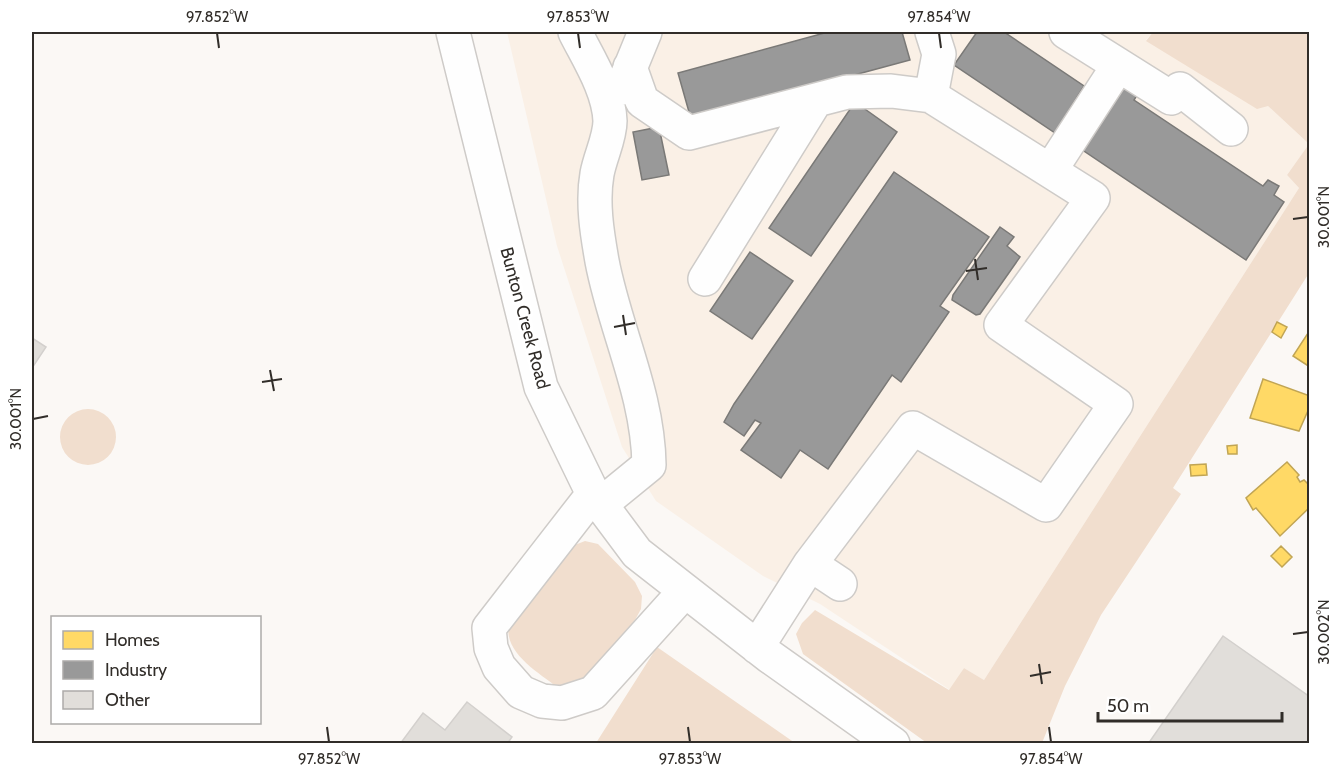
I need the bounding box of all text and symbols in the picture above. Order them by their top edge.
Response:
text: 97.852°W [186,8,249,26]
text: 97.853°W [547,8,610,26]
text: 97.854°W [908,8,971,26]
text: 30.001°N [1315,186,1333,248]
street label: Bunton Creek Road [495,245,555,391]
text: 30.001°N [7,388,25,450]
text: 30.002°N [1315,600,1333,664]
legend [51,616,261,724]
text: Homes [105,629,160,651]
text: Industry [105,659,167,681]
scale bar [1098,685,1282,723]
text: Other [105,689,150,711]
text: 50 m [1107,695,1149,717]
text: 97.852°W [298,750,361,768]
text: 97.853°W [659,750,722,768]
text: 97.854°W [1020,750,1083,768]

